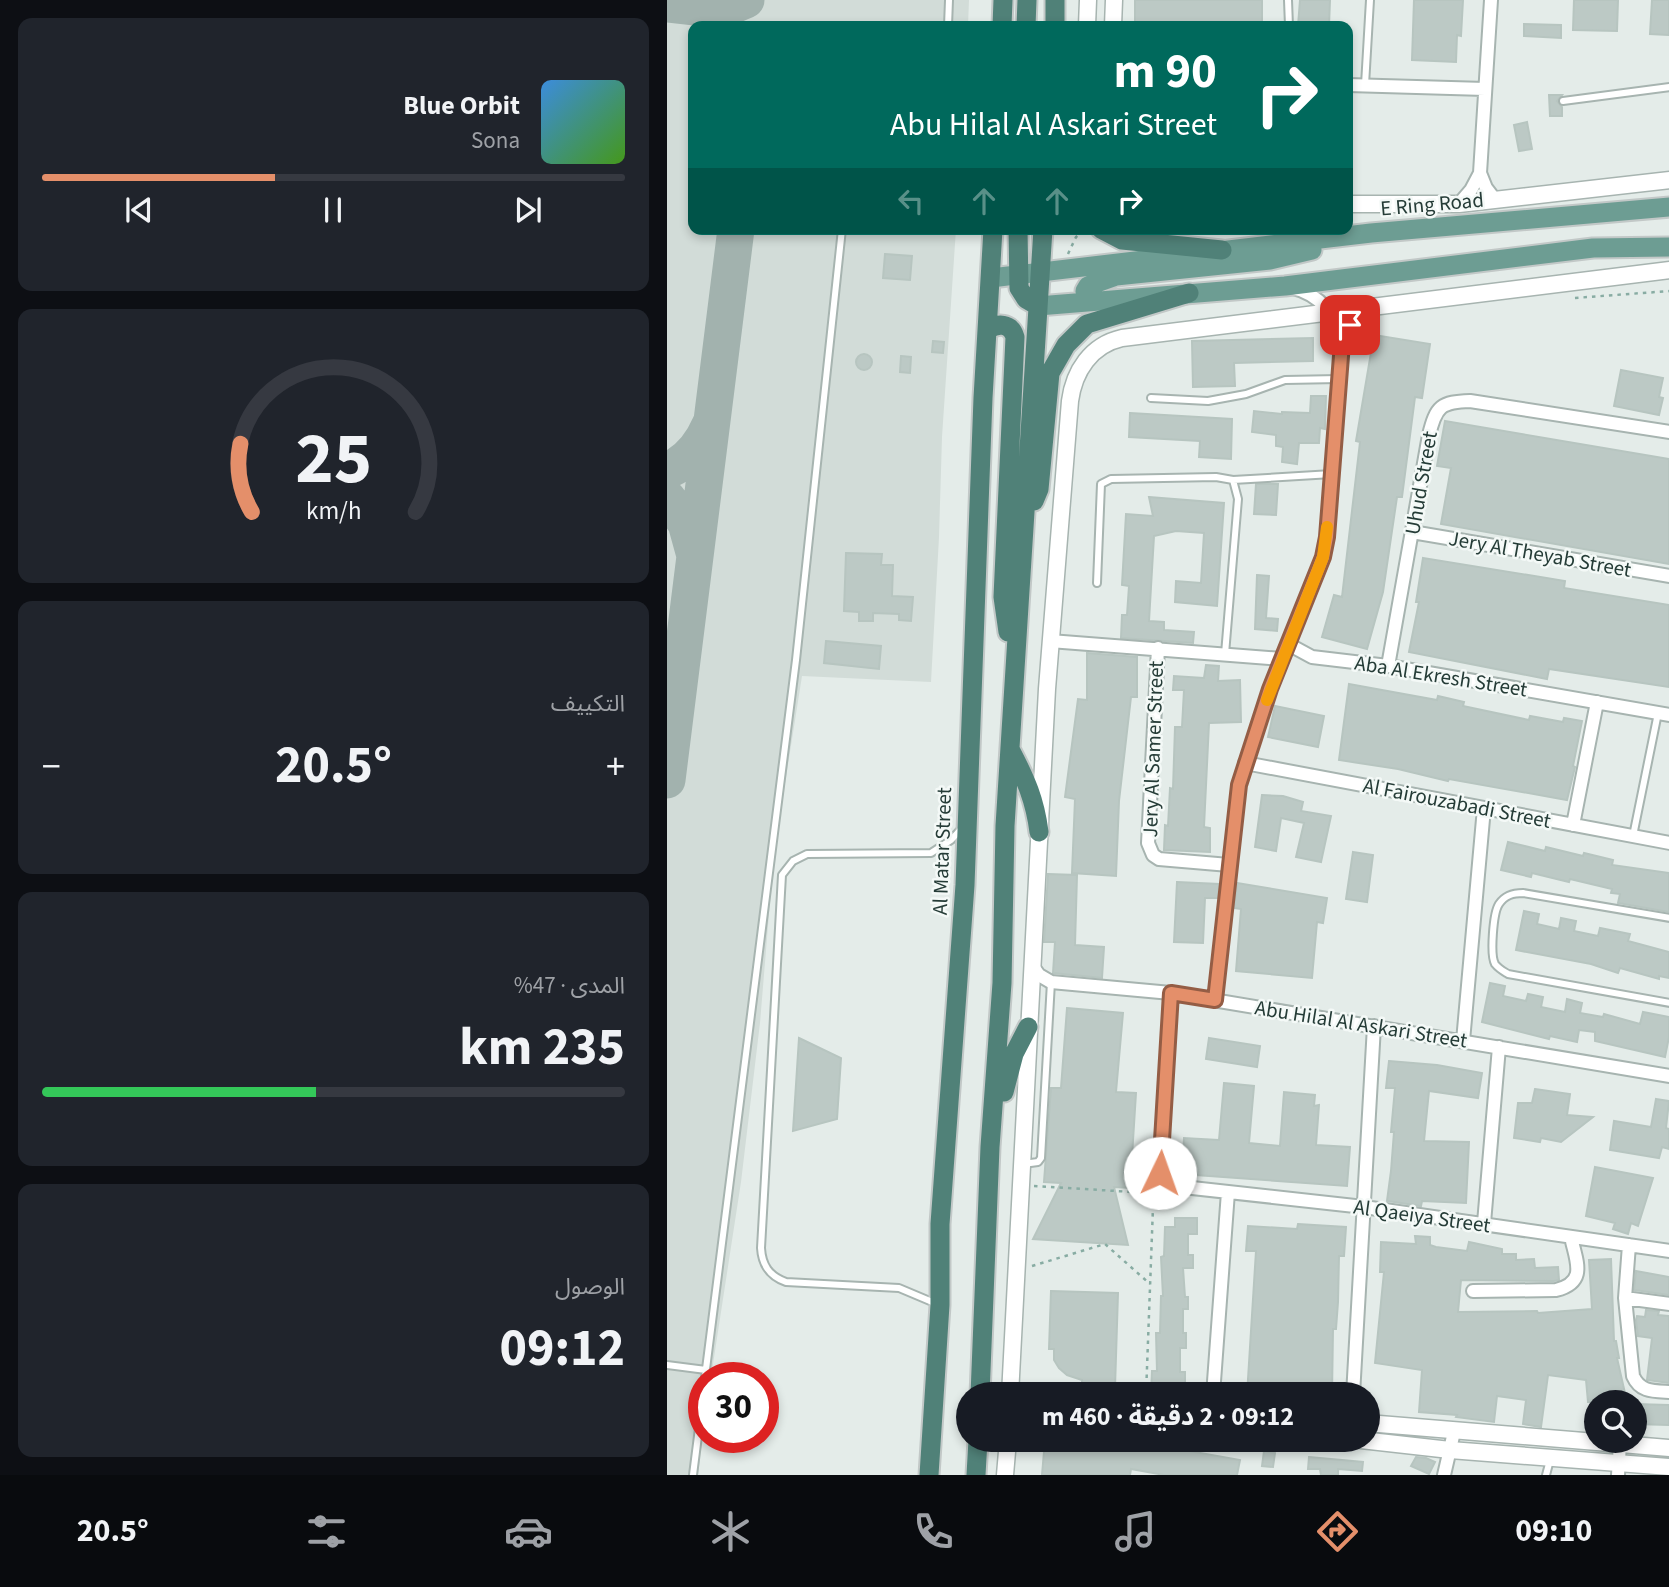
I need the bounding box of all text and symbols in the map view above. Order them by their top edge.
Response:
text: 90 m [1113,37,1217,107]
icon: right [1241,49,1332,140]
text: Blue Orbit [403,87,520,124]
text: Abu Hilal Al Askari Street [890,102,1217,148]
text: Sona [471,124,520,157]
icon: left [892,182,930,220]
icon: ahead [965,182,1003,220]
icon: ahead [1038,182,1076,220]
icon: right [1111,182,1149,220]
street label: E Ring Road [1379,185,1485,223]
icon: previous [120,191,158,229]
icon: pause [314,191,352,229]
icon: next [509,191,547,229]
pin [1320,295,1380,355]
icon: arrive [1331,306,1369,344]
text: 25 [295,408,372,512]
street label: Uhud Street [1397,429,1445,537]
text: km/h [306,493,361,529]
street label: Jery Al Theyab Street [1446,523,1634,585]
street label: Aba Al Ekresh Street [1352,648,1530,704]
street label: Jery Al Samer Street [1135,660,1171,838]
text: التكييف [551,687,625,720]
text: 20.5° [275,729,392,803]
text: − [42,740,61,794]
text: + [606,740,625,794]
street label: Al Fairouzabadi Street [1360,770,1554,836]
street label: Al Matar Street [925,787,959,915]
text: المدى · 47% [514,969,625,1002]
street label: Abu Hilal Al Askari Street [1253,992,1469,1056]
text: 235 km [459,1011,625,1085]
position arrow [1123,1136,1197,1210]
street label: Al Qaeiya Street [1352,1192,1492,1240]
text: الوصول [555,1270,625,1303]
text: 09:12 [500,1312,625,1386]
speed limit sign: 30 [688,1362,779,1453]
map controls [1584,1390,1647,1453]
button: search [1584,1390,1647,1453]
text: 09:12 · 2 دقيقة · 460 m [1042,1398,1294,1435]
icon: filters [302,1507,351,1556]
icon: car [504,1507,553,1556]
icon: climate [706,1507,755,1556]
icon: phone [909,1507,958,1556]
icon: music [1111,1507,1160,1556]
icon: directions [1313,1507,1362,1556]
text: 20.5° [77,1508,149,1554]
text: 09:10 [1515,1508,1592,1554]

